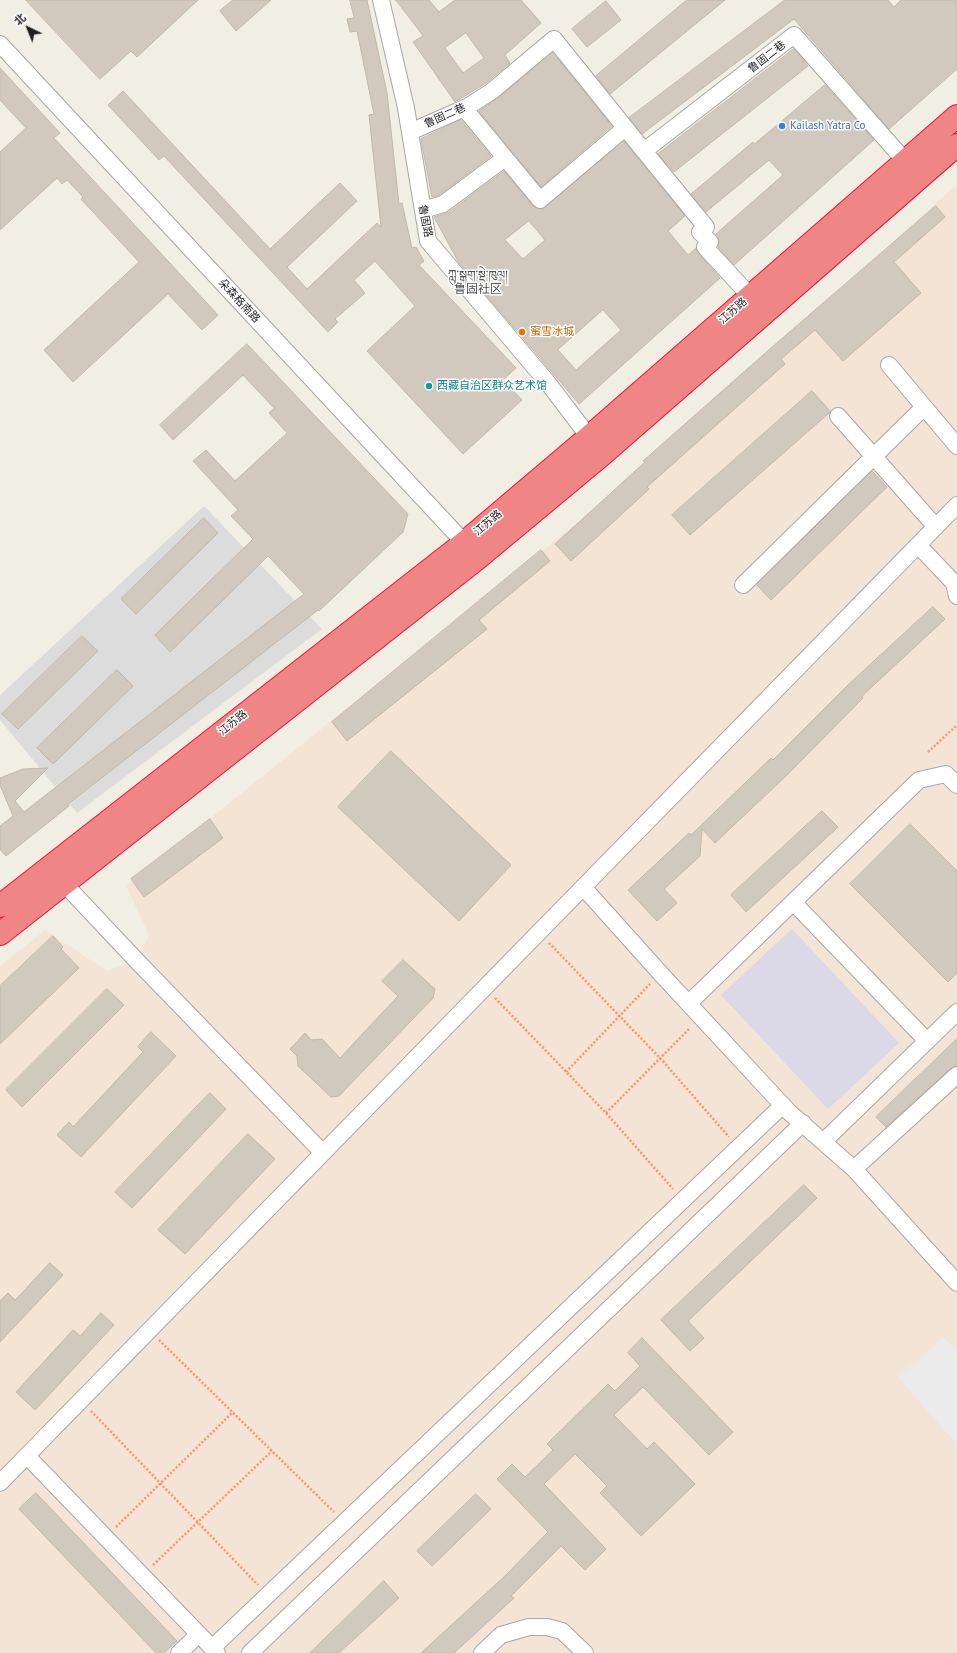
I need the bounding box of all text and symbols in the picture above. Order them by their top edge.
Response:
north arrow [8,8,48,48]
text: 北 [11,10,29,28]
street label: 鲁固二巷 [746,38,788,76]
street label: 鲁固二巷 [422,101,468,131]
place label: Kailash Yatra Co [790,119,866,133]
marker: Kailash Yatra Co [777,121,787,131]
street label: 鲁固路 [415,204,435,238]
district label: ཀླུ་སྒུག་སྡེ་ཁུལ། 鲁固社区 [448,269,508,297]
street label: 朵森格南路 [215,276,263,326]
street label: 江苏路 [716,295,750,327]
place label: 蜜雪冰城 [530,325,574,339]
marker: 蜜雪冰城 [517,327,527,337]
place label: 西藏自治区群众艺术馆 [437,379,547,393]
marker: 西藏自治区群众艺术馆 [424,381,434,391]
street label: 江苏路 [471,507,505,539]
street label: 江苏路 [216,708,250,738]

